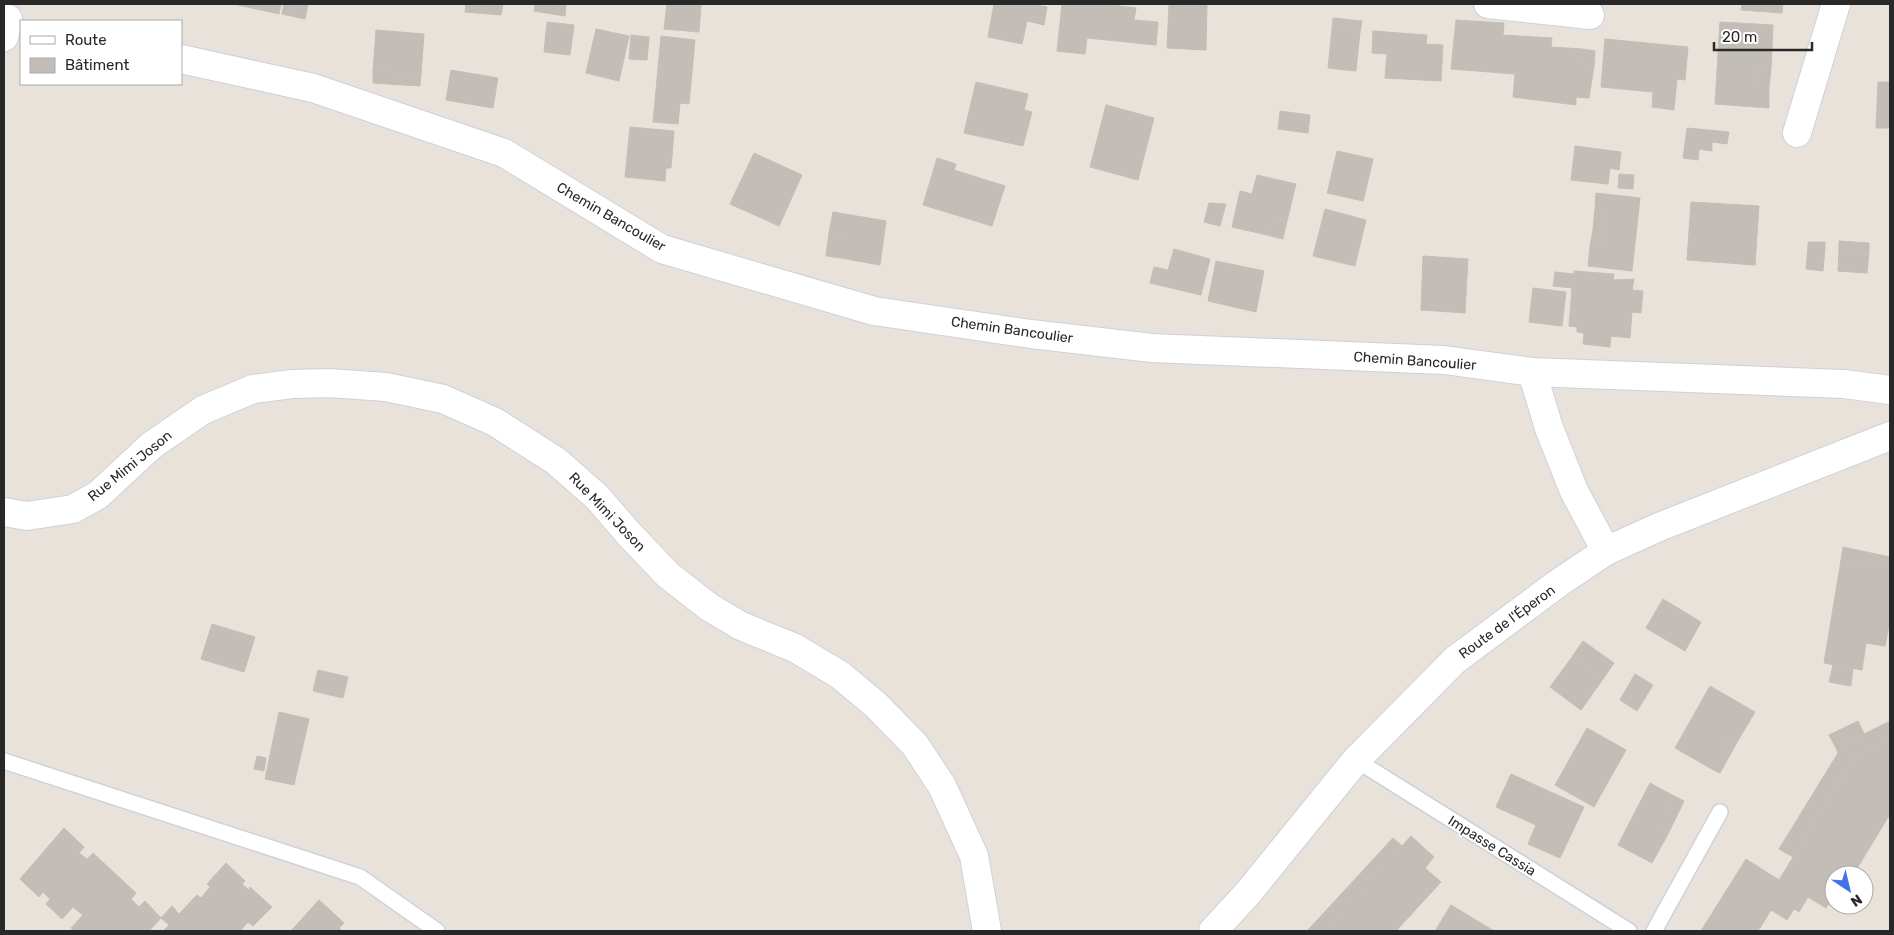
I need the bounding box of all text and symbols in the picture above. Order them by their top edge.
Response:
legend [20,20,182,85]
scale bar [1714,20,1812,52]
text: 20 m [1722,28,1757,46]
text: Route [65,31,107,49]
text: Bâtiment [65,56,129,74]
street label: Chemin Bancoulier [553,179,669,255]
street label: Chemin Bancoulier [950,313,1075,347]
street label: Chemin Bancoulier [1353,348,1478,374]
street label: Rue Mimi Joson [85,427,175,505]
street label: Rue Mimi Joson [565,469,649,555]
street label: Route de l'Éperon [1455,581,1558,663]
street label: Impasse Cassia [1445,812,1539,880]
north arrow [1824,865,1874,915]
text: N [1847,890,1865,910]

